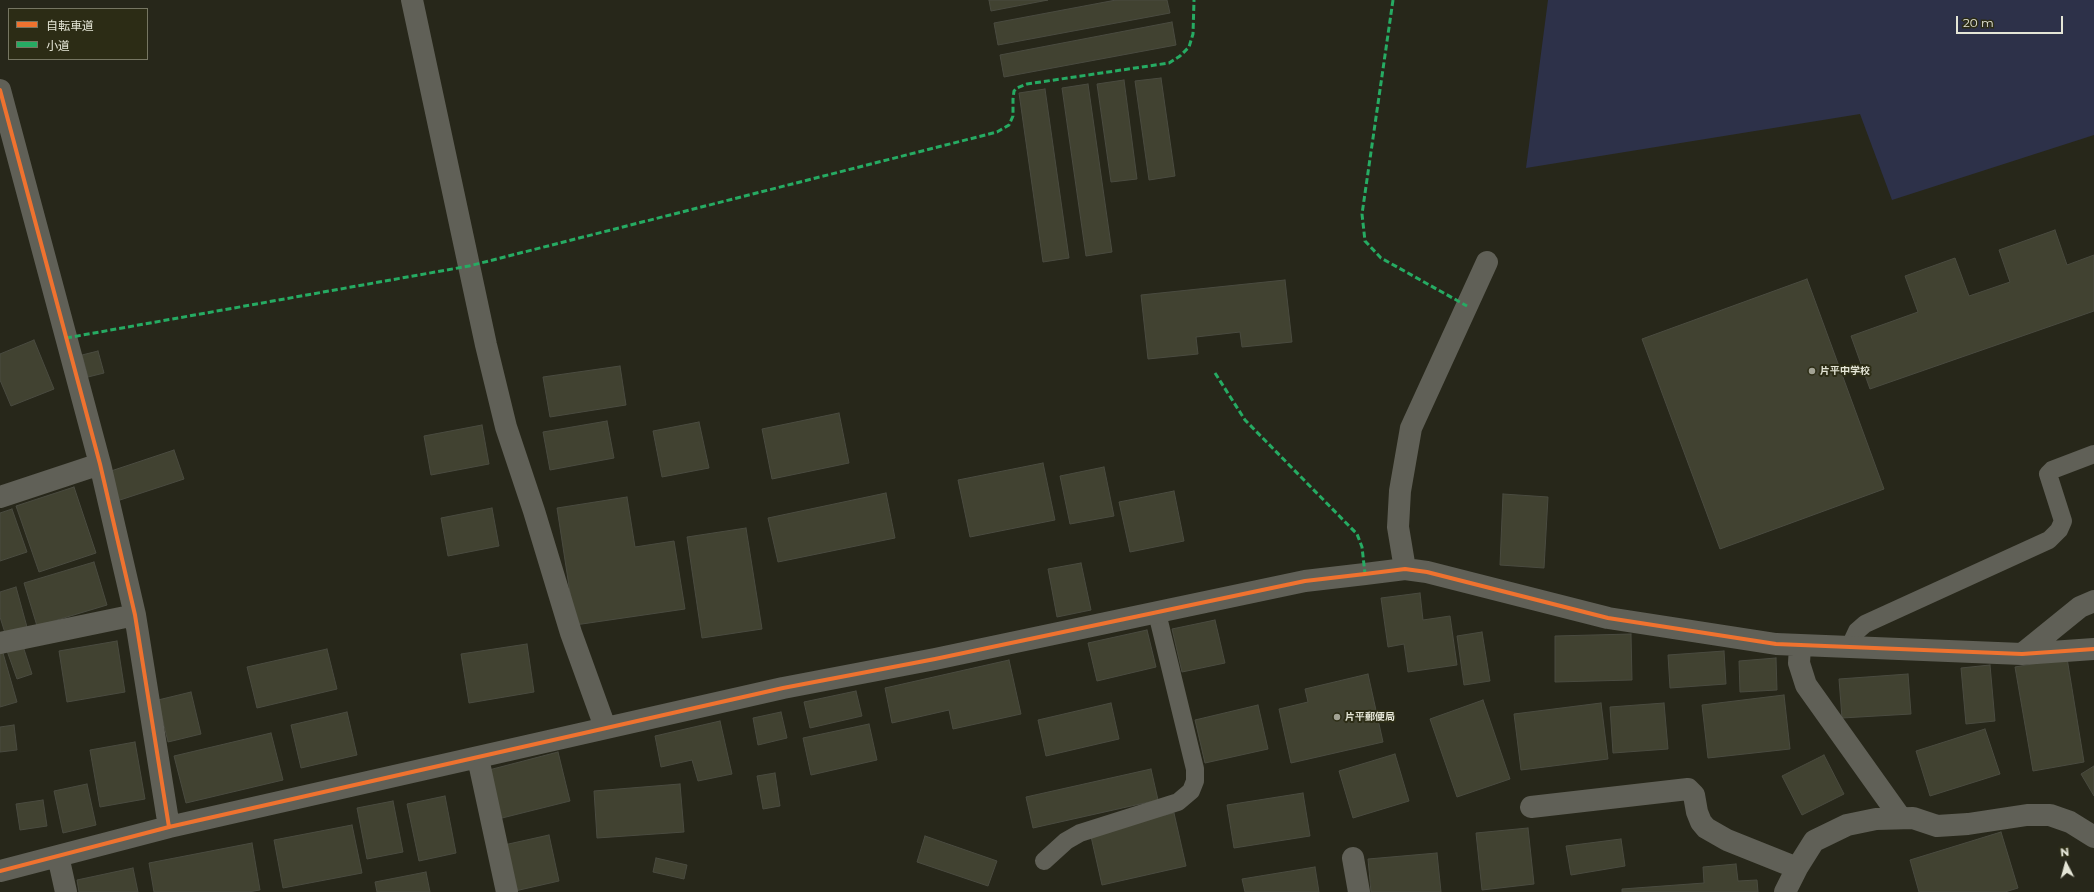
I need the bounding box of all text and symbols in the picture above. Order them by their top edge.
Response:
legend [8,8,148,60]
scale bar [1958,8,2065,34]
text: 20 m [1963,15,1994,30]
text: 自転車道 [46,18,94,33]
text: 小道 [46,38,70,53]
place label: 片平中学校 [1820,365,1870,377]
marker: 片平中学校 [1807,366,1817,376]
place label: 片平郵便局 [1345,711,1395,723]
marker: 片平郵便局 [1332,712,1342,722]
north arrow [2046,844,2086,884]
text: N [2060,845,2070,859]

